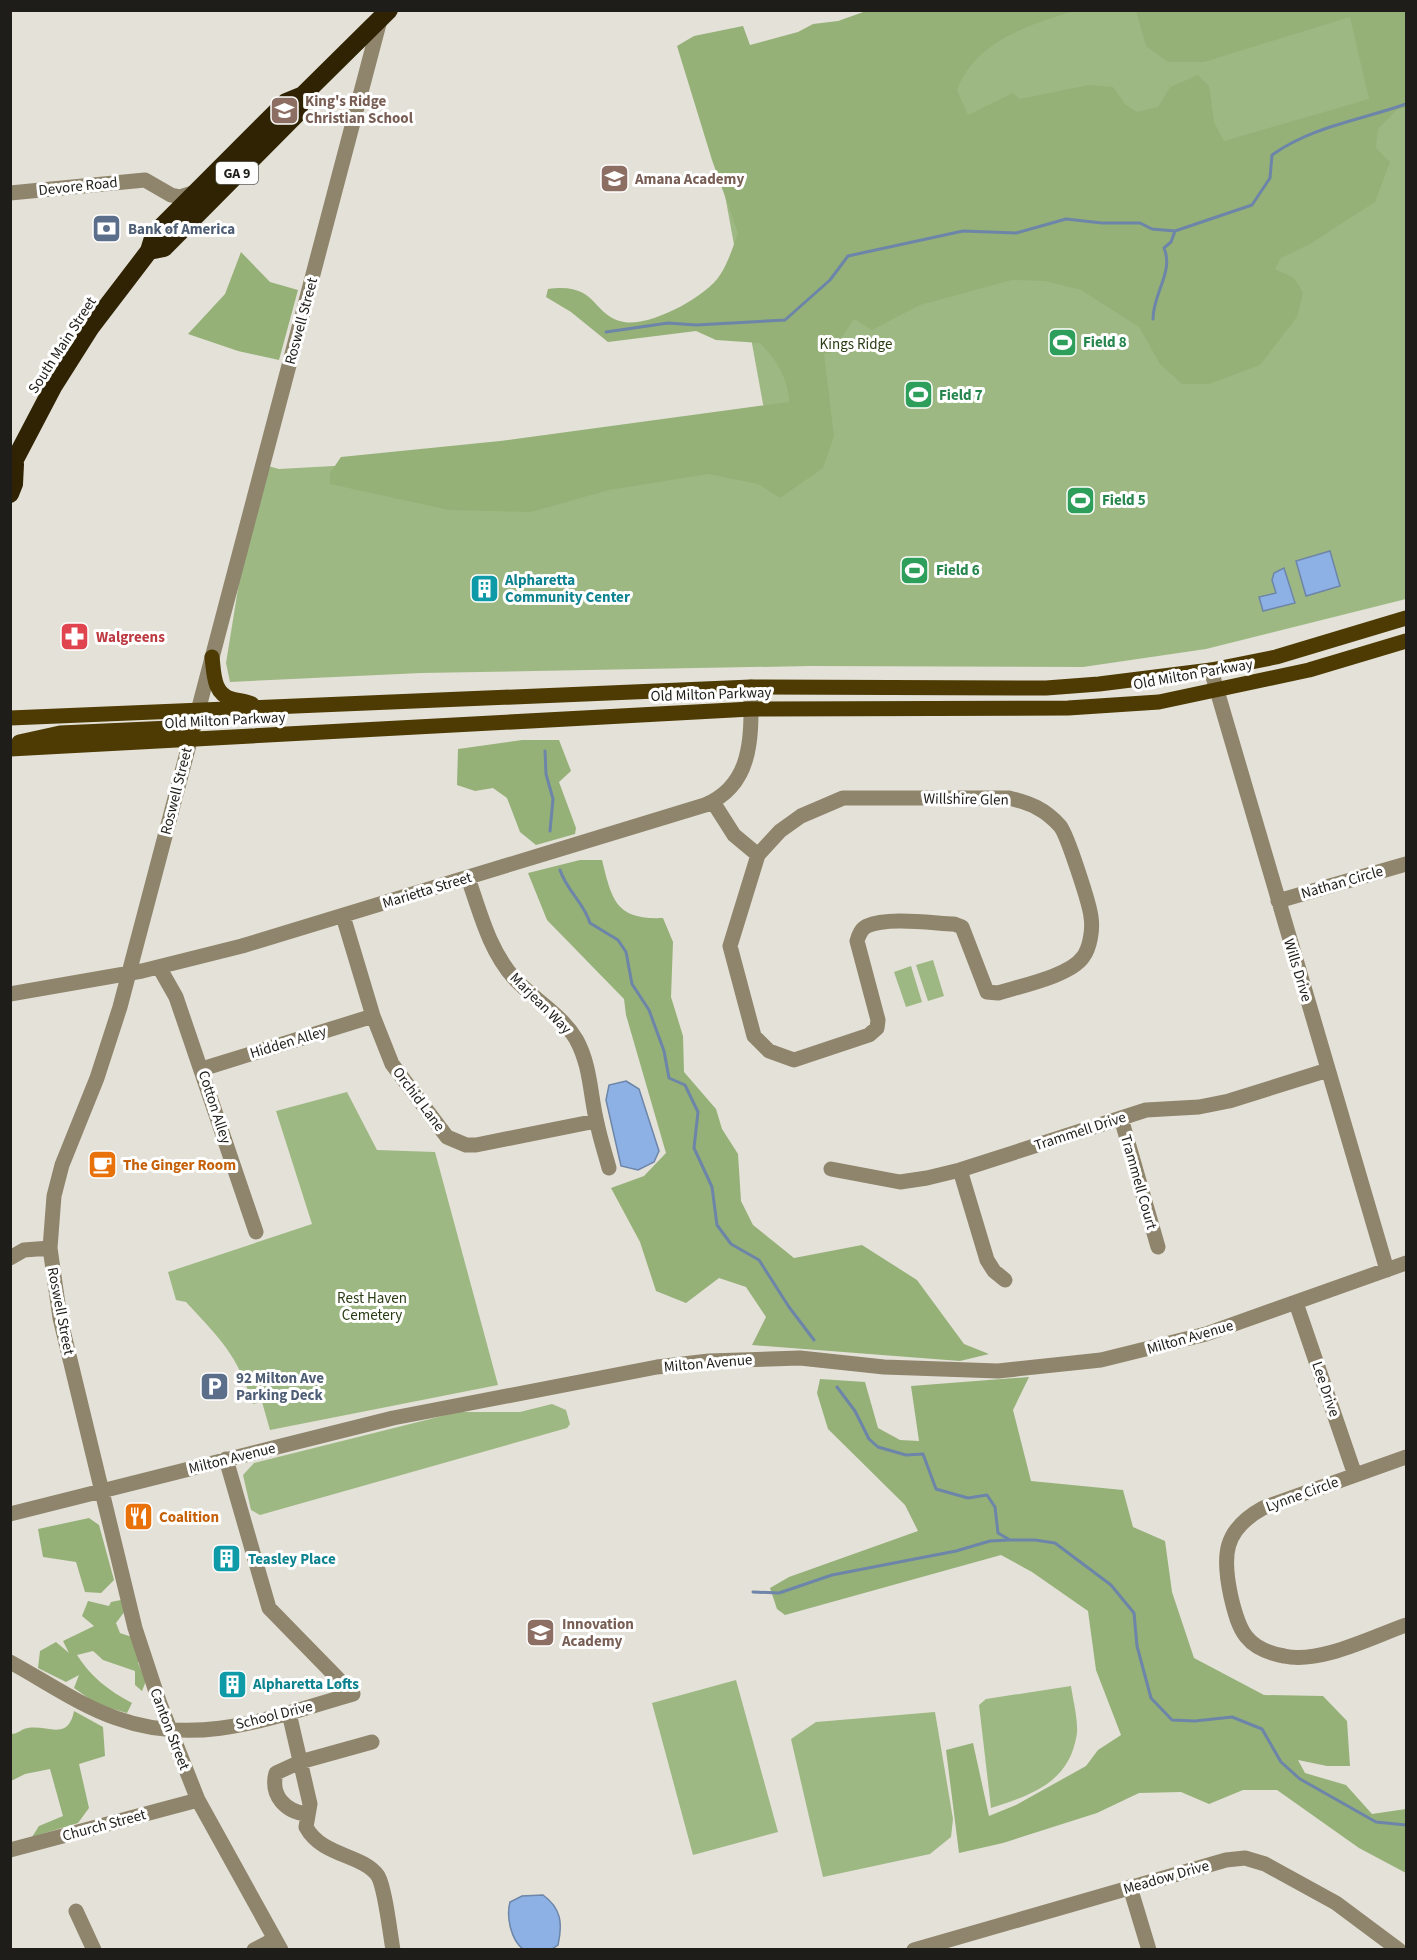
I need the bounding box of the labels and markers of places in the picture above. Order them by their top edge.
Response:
place label: King's Ridge Christian School [305,91,414,129]
school or university icon: King's Ridge Christian School [268,94,300,126]
school or university icon: Amana Academy [598,163,630,195]
place label: Amana Academy [634,169,744,190]
bank icon: Bank of America [91,213,123,245]
place label: Bank of America [128,219,235,240]
sports icon: Field 8 [1046,326,1078,358]
place label: Field 8 [1083,332,1127,353]
sports icon: Field 7 [902,379,934,411]
place label: Field 7 [939,385,983,406]
sports icon: Field 5 [1065,484,1097,516]
place label: Field 5 [1102,490,1146,511]
sports icon: Field 6 [899,554,931,586]
place label: Field 6 [936,560,980,581]
place label: Alpharetta Community Center [504,570,630,608]
building icon: Alpharetta Community Center [468,573,500,605]
pharmacy icon: Walgreens [59,621,91,653]
place label: Walgreens [96,627,165,648]
cafe icon: The Ginger Room [86,1149,118,1181]
place label: The Ginger Room [123,1155,236,1176]
place label: 92 Milton Ave Parking Deck [236,1368,324,1406]
parking icon: 92 Milton Ave Parking Deck [199,1371,231,1403]
restaurant icon: Coalition [122,1501,154,1533]
place label: Coalition [159,1507,219,1528]
building icon: Teasley Place [211,1543,243,1575]
place label: Teasley Place [248,1549,336,1570]
place label: Innovation Academy [561,1614,634,1652]
school or university icon: Innovation Academy [525,1617,557,1649]
building icon: Alpharetta Lofts [216,1668,248,1700]
place label: Alpharetta Lofts [252,1674,359,1695]

